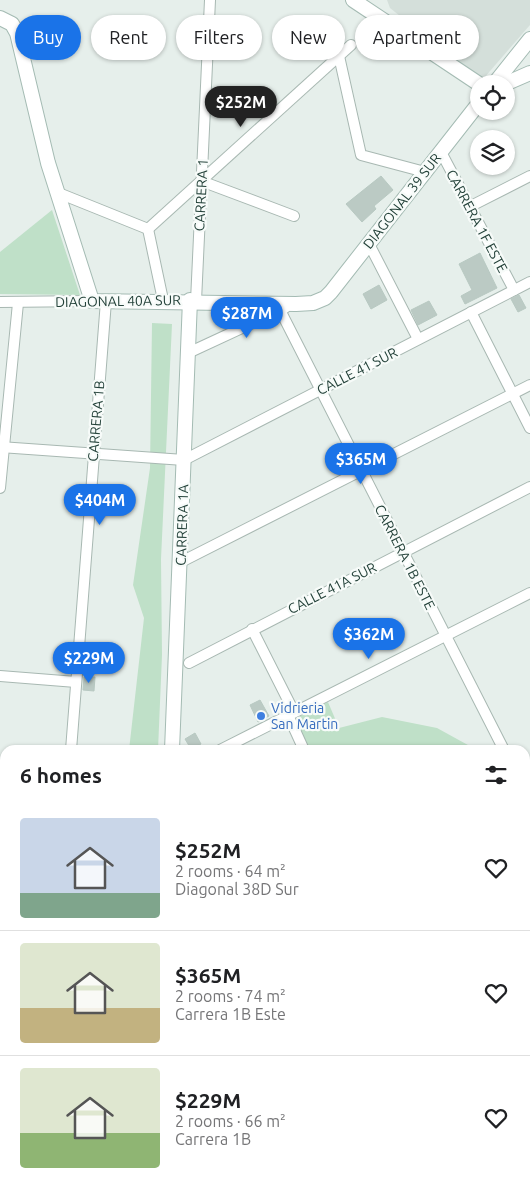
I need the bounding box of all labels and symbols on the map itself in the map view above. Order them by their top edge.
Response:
pin: $252M [206,86,276,128]
street label: DIAGONAL 39 SUR [360,150,444,252]
street label: CARRERA 1 [191,158,211,232]
street label: CARRERA 1F ESTE [443,167,511,275]
street label: DIAGONAL 40A SUR [55,292,181,310]
pin: $287M [212,296,282,339]
street label: CALLE 41 SUR [314,344,400,398]
street label: CARRERA 1B [84,380,108,462]
pin: $365M [326,442,396,485]
pin: $404M [65,484,135,526]
street label: CARRERA 1A [173,484,191,566]
street label: CARRERA 1B ESTE [372,502,438,612]
street label: CALLE 41A SUR [285,559,379,617]
pin: $362M [334,618,404,660]
pin: $229M [54,642,124,684]
place label: Vidrieria San Martin [271,700,338,732]
marker: Vidrieria San Martin [255,710,267,722]

